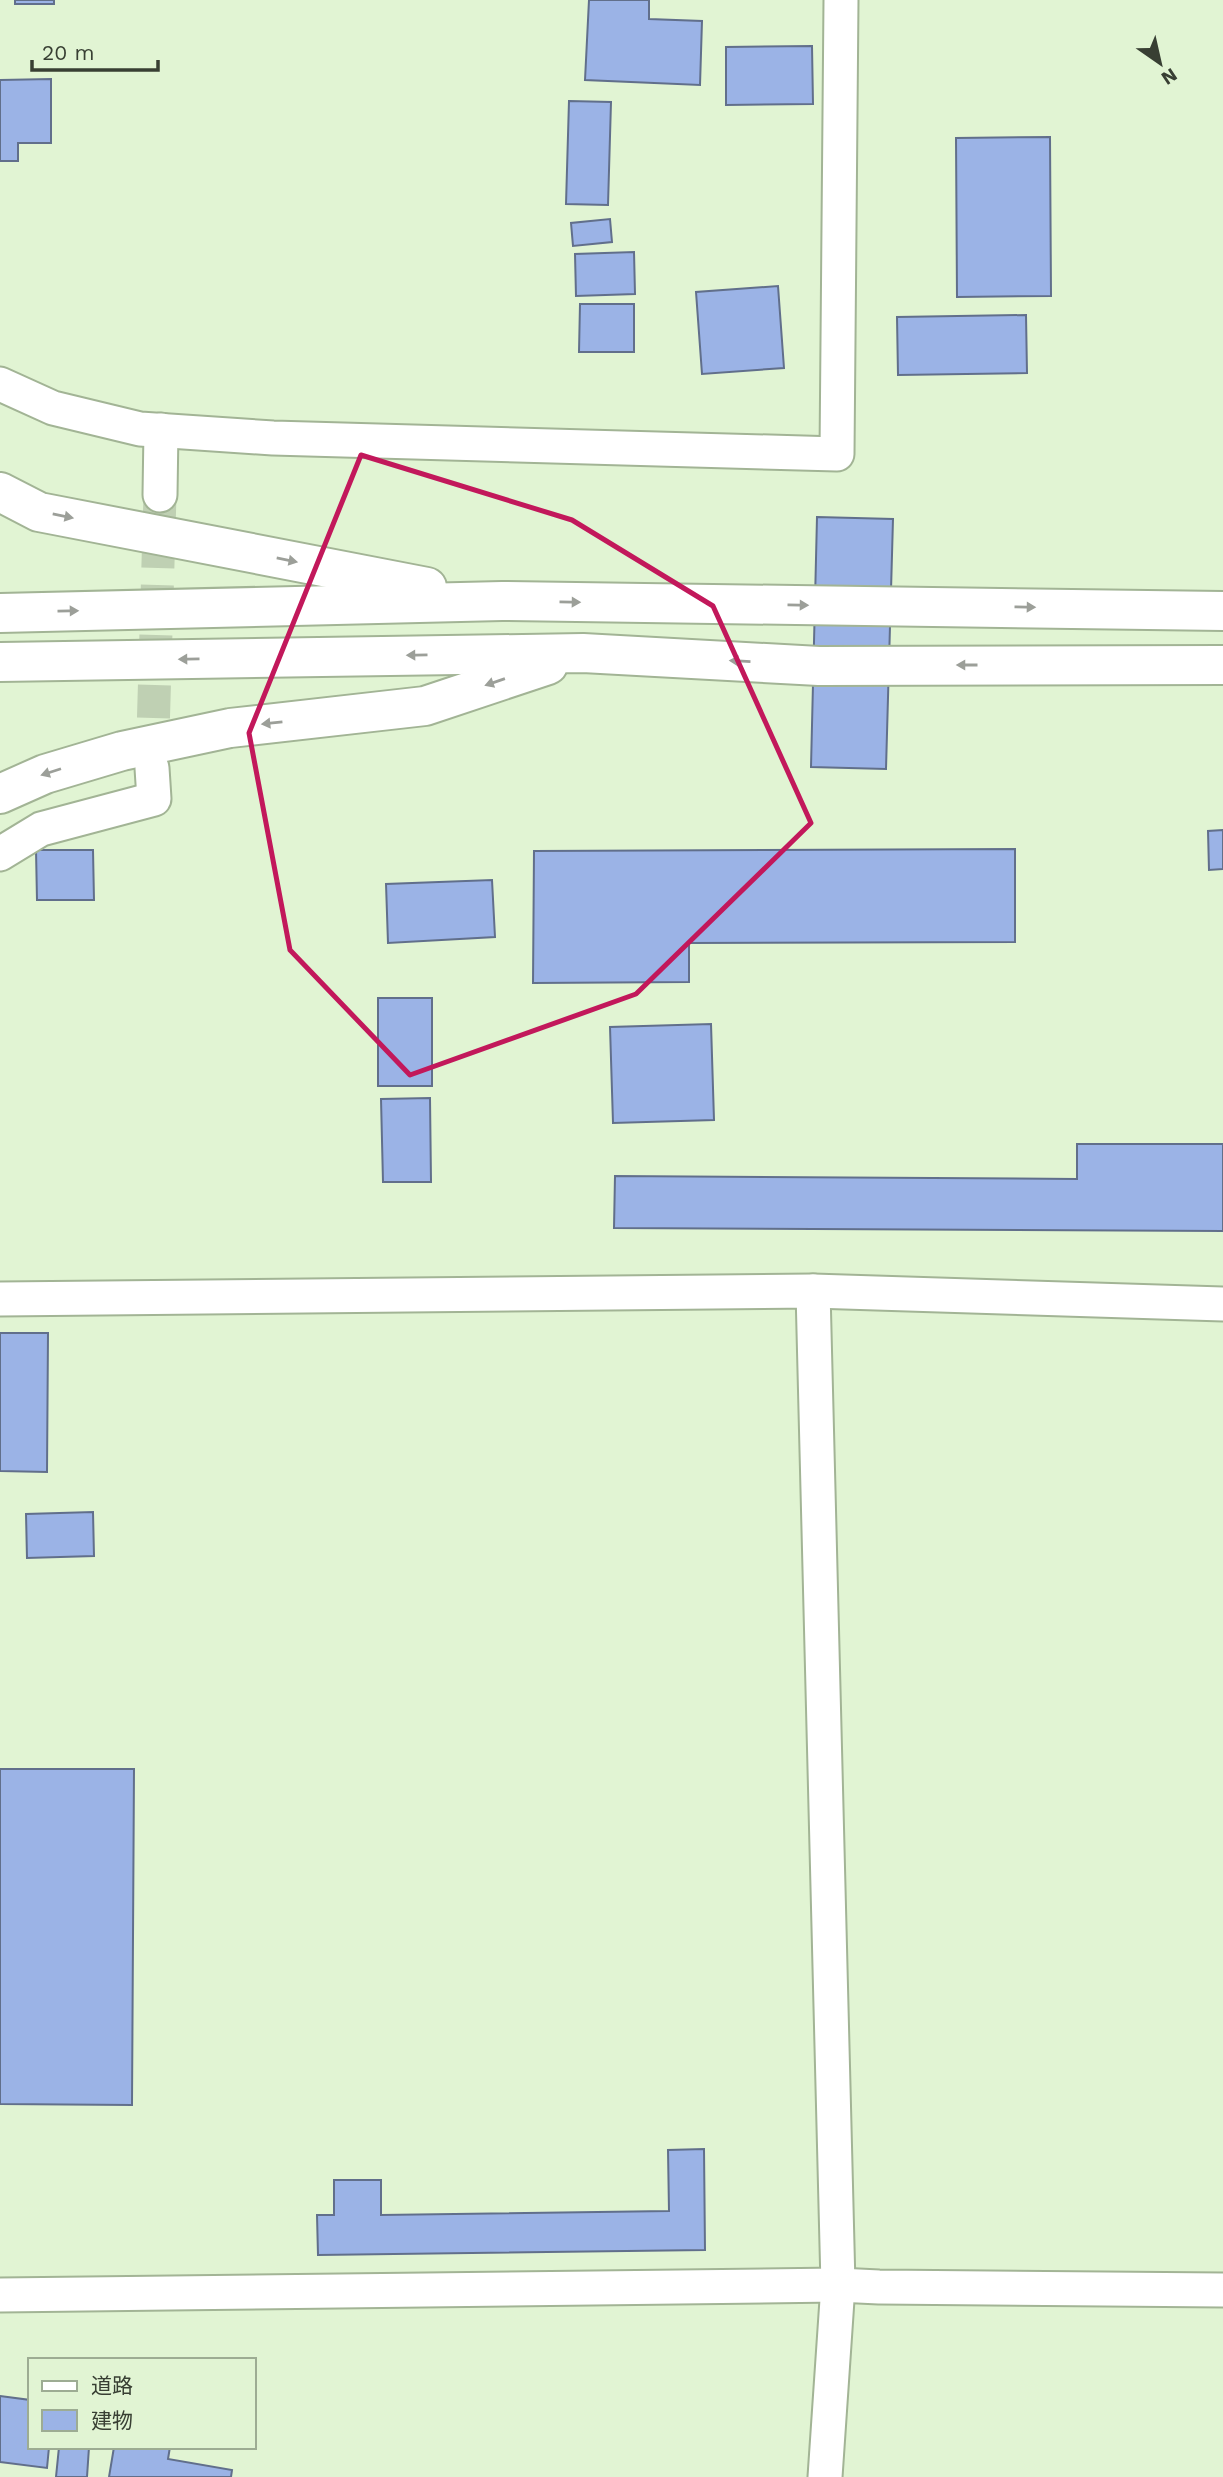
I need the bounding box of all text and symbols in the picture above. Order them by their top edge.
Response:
scale bar [32,28,158,72]
north arrow [1125,28,1195,98]
text: 20 m [42,40,94,65]
text: N [1157,63,1181,90]
one-way arrow [52,511,74,522]
one-way arrow [276,554,298,565]
one-way arrow [560,596,582,608]
one-way arrow [787,599,809,611]
one-way arrow [1015,602,1037,613]
one-way arrow [57,605,79,617]
one-way arrow [405,650,427,661]
one-way arrow [178,653,200,665]
one-way arrow [728,655,750,666]
one-way arrow [956,659,978,671]
one-way arrow [484,678,505,688]
one-way arrow [261,718,283,729]
one-way arrow [40,767,61,778]
legend [28,2358,256,2449]
text: 道路 [91,2373,133,2398]
text: 建物 [91,2408,133,2433]

